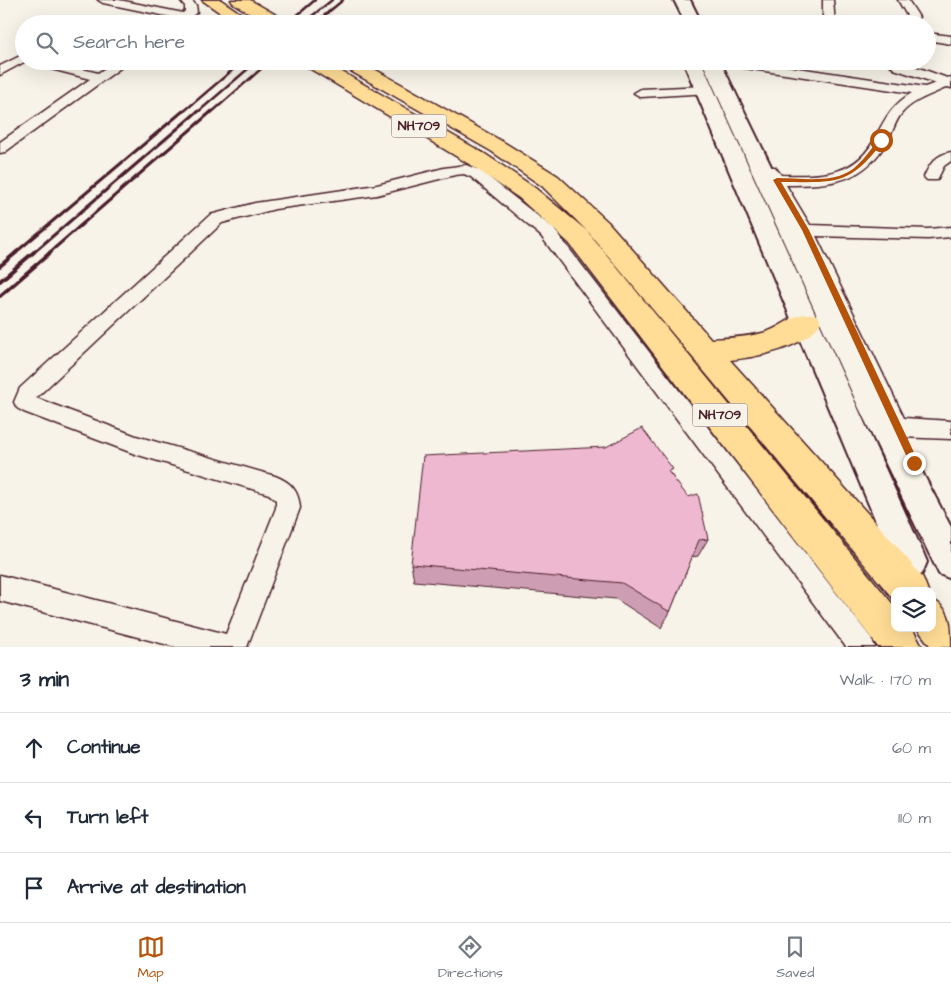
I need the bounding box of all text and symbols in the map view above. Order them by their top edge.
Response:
search box [15,15,936,70]
icon: search [33,29,61,57]
text: Search here [73,29,185,56]
road number: NH709 [392,114,446,138]
route start [870,129,893,152]
road number: NH709 [692,404,748,426]
route end [903,452,926,475]
map controls [891,587,936,632]
button: layers [891,587,936,632]
text: 3 min [20,665,69,694]
text: Walk · 170 m [840,669,931,691]
icon: ahead [20,734,48,762]
text: Continue [67,734,141,761]
text: 60 m [892,737,931,759]
icon: left [20,804,48,832]
text: Turn left [67,804,148,831]
text: 110 m [898,807,931,829]
icon: arrive [20,874,48,902]
text: Arrive at destination [67,874,246,901]
tab: Map [137,933,165,983]
tab: Directions [438,933,503,983]
tab: Saved [776,933,814,983]

